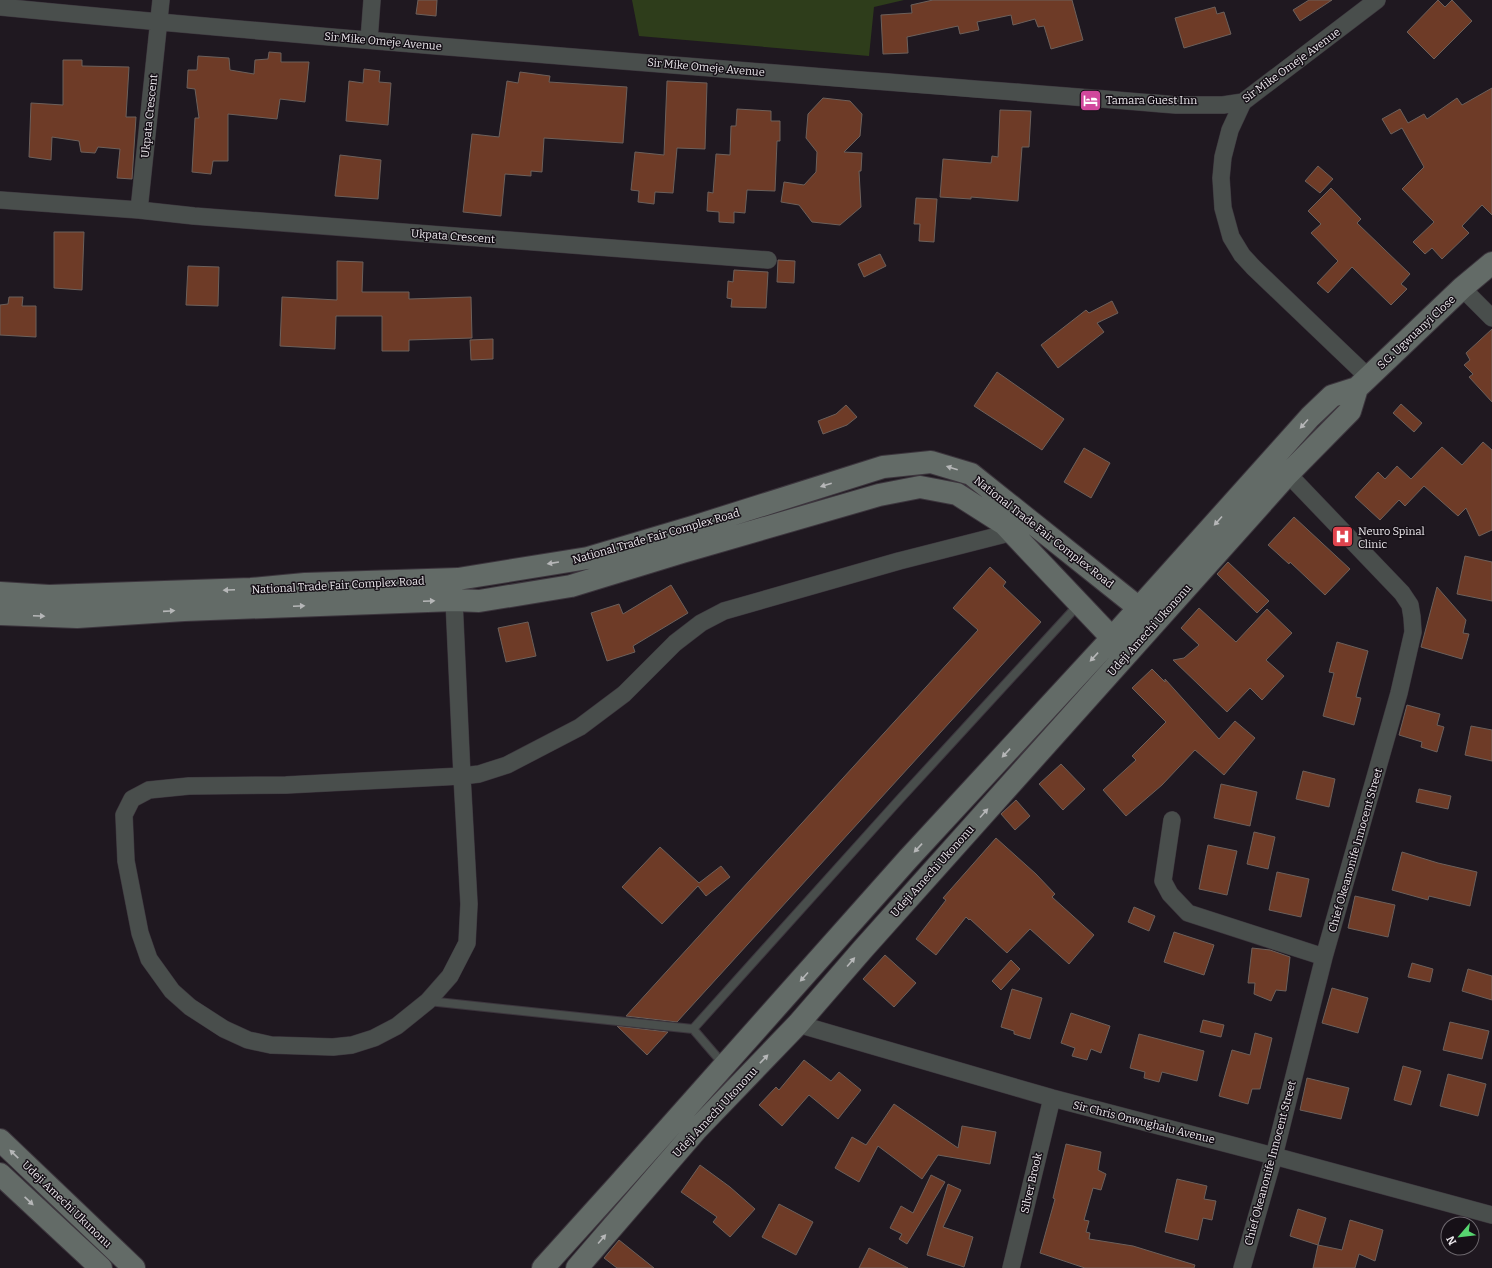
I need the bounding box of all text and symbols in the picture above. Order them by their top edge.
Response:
street label: Sir Mike Omeje Avenue [1240,25,1343,105]
street label: Sir Mike Omeje Avenue [324,30,442,53]
street label: Sir Mike Omeje Avenue [647,56,765,79]
street label: Ukpata Crescent [139,74,160,159]
hotel icon: Tamara Guest Inn [1078,87,1104,113]
place label: Tamara Guest Inn [1106,94,1197,107]
street label: Ukpata Crescent [411,227,495,246]
street label: S.G. Ugwuanyi Close [1375,293,1458,372]
one-way arrow [1300,419,1309,429]
one-way arrow [945,465,957,471]
street label: National Trade Fair Complex Road [971,474,1116,591]
one-way arrow [819,482,831,488]
street label: National Trade Fair Complex Road [571,506,742,567]
one-way arrow [1213,515,1222,526]
hospital icon: Neuro Spinal Clinic [1329,524,1355,550]
place label: Neuro Spinal Clinic [1358,525,1425,551]
one-way arrow [547,561,559,567]
street label: National Trade Fair Complex Road [251,574,425,597]
street label: Udeji Amechi Ukononu [1105,582,1194,679]
one-way arrow [222,587,235,593]
one-way arrow [423,598,436,604]
one-way arrow [293,603,306,609]
one-way arrow [163,608,175,615]
one-way arrow [33,612,45,619]
one-way arrow [1089,652,1099,662]
one-way arrow [1001,748,1011,758]
street label: Chief Okeanonife Innocent Street [1326,767,1385,934]
one-way arrow [980,808,989,818]
street label: Udeji Amechi Ukononu [888,823,977,920]
one-way arrow [914,844,923,853]
one-way arrow [847,957,856,968]
one-way arrow [799,971,808,982]
one-way arrow [759,1054,769,1064]
street label: Udeji Amechi Ukononu [670,1065,761,1160]
street label: Chief Okeanonife Innocent Street [1242,1079,1299,1247]
street label: Sir Chris Onwughalu Avenue [1072,1099,1216,1146]
one-way arrow [10,1150,19,1159]
street label: Silver Brook [1018,1151,1045,1215]
street label: Udeji Amechi Ukunonu [19,1158,114,1250]
one-way arrow [24,1196,33,1205]
north arrow [1440,1216,1480,1256]
one-way arrow [598,1233,607,1244]
text: N [1444,1233,1459,1247]

